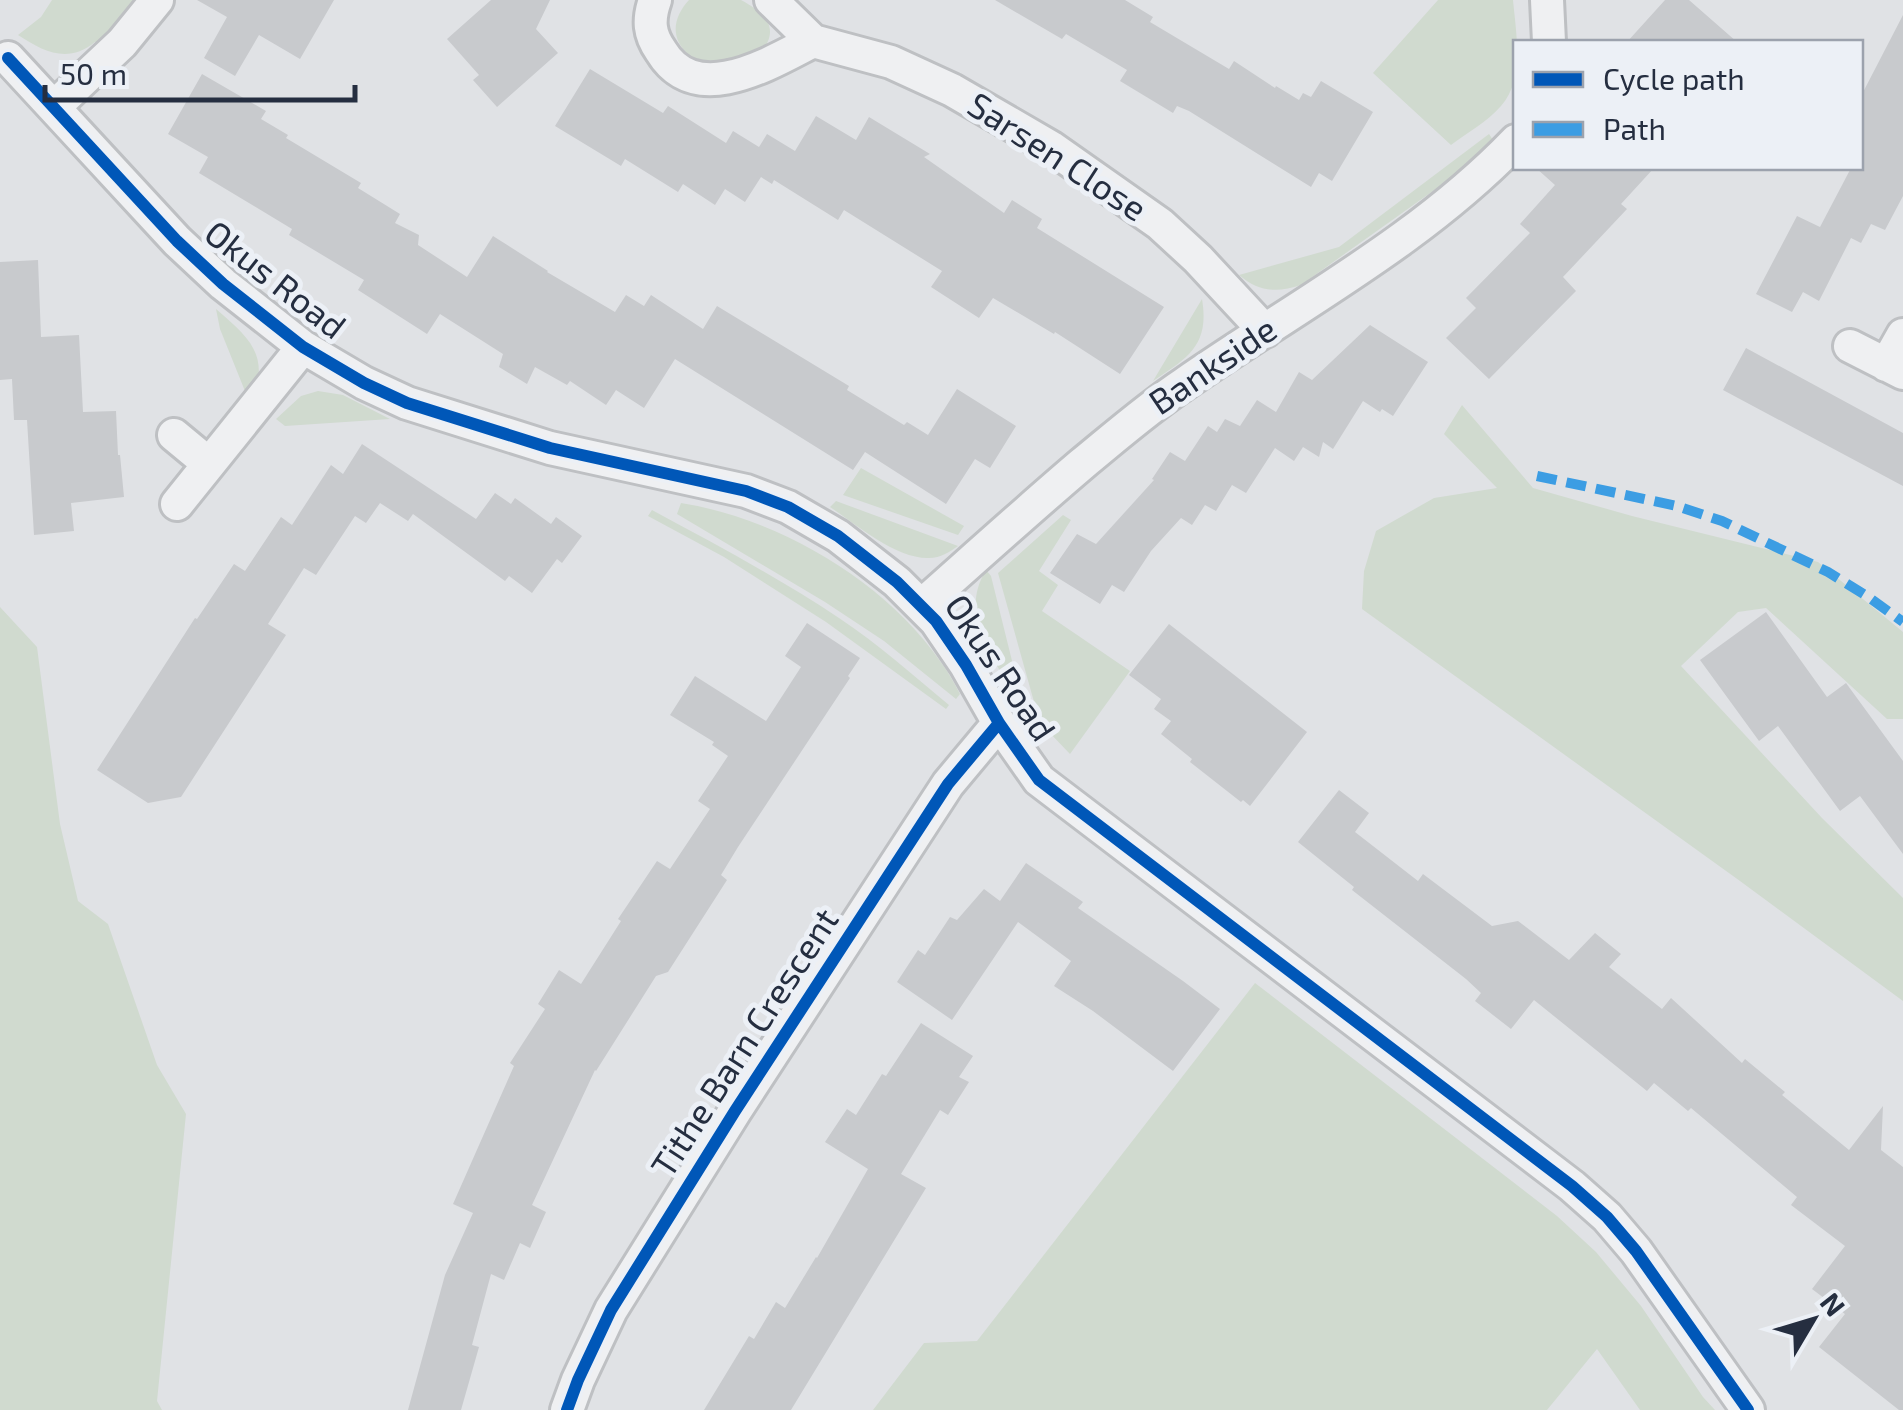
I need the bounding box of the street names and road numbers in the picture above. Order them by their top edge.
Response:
street label: Sarsen Close [961,82,1155,229]
street label: Okus Road [197,210,355,346]
street label: Bankside [1140,307,1283,422]
street label: Okus Road [937,586,1066,748]
street label: Tithe Barn Crescent [641,900,846,1184]

